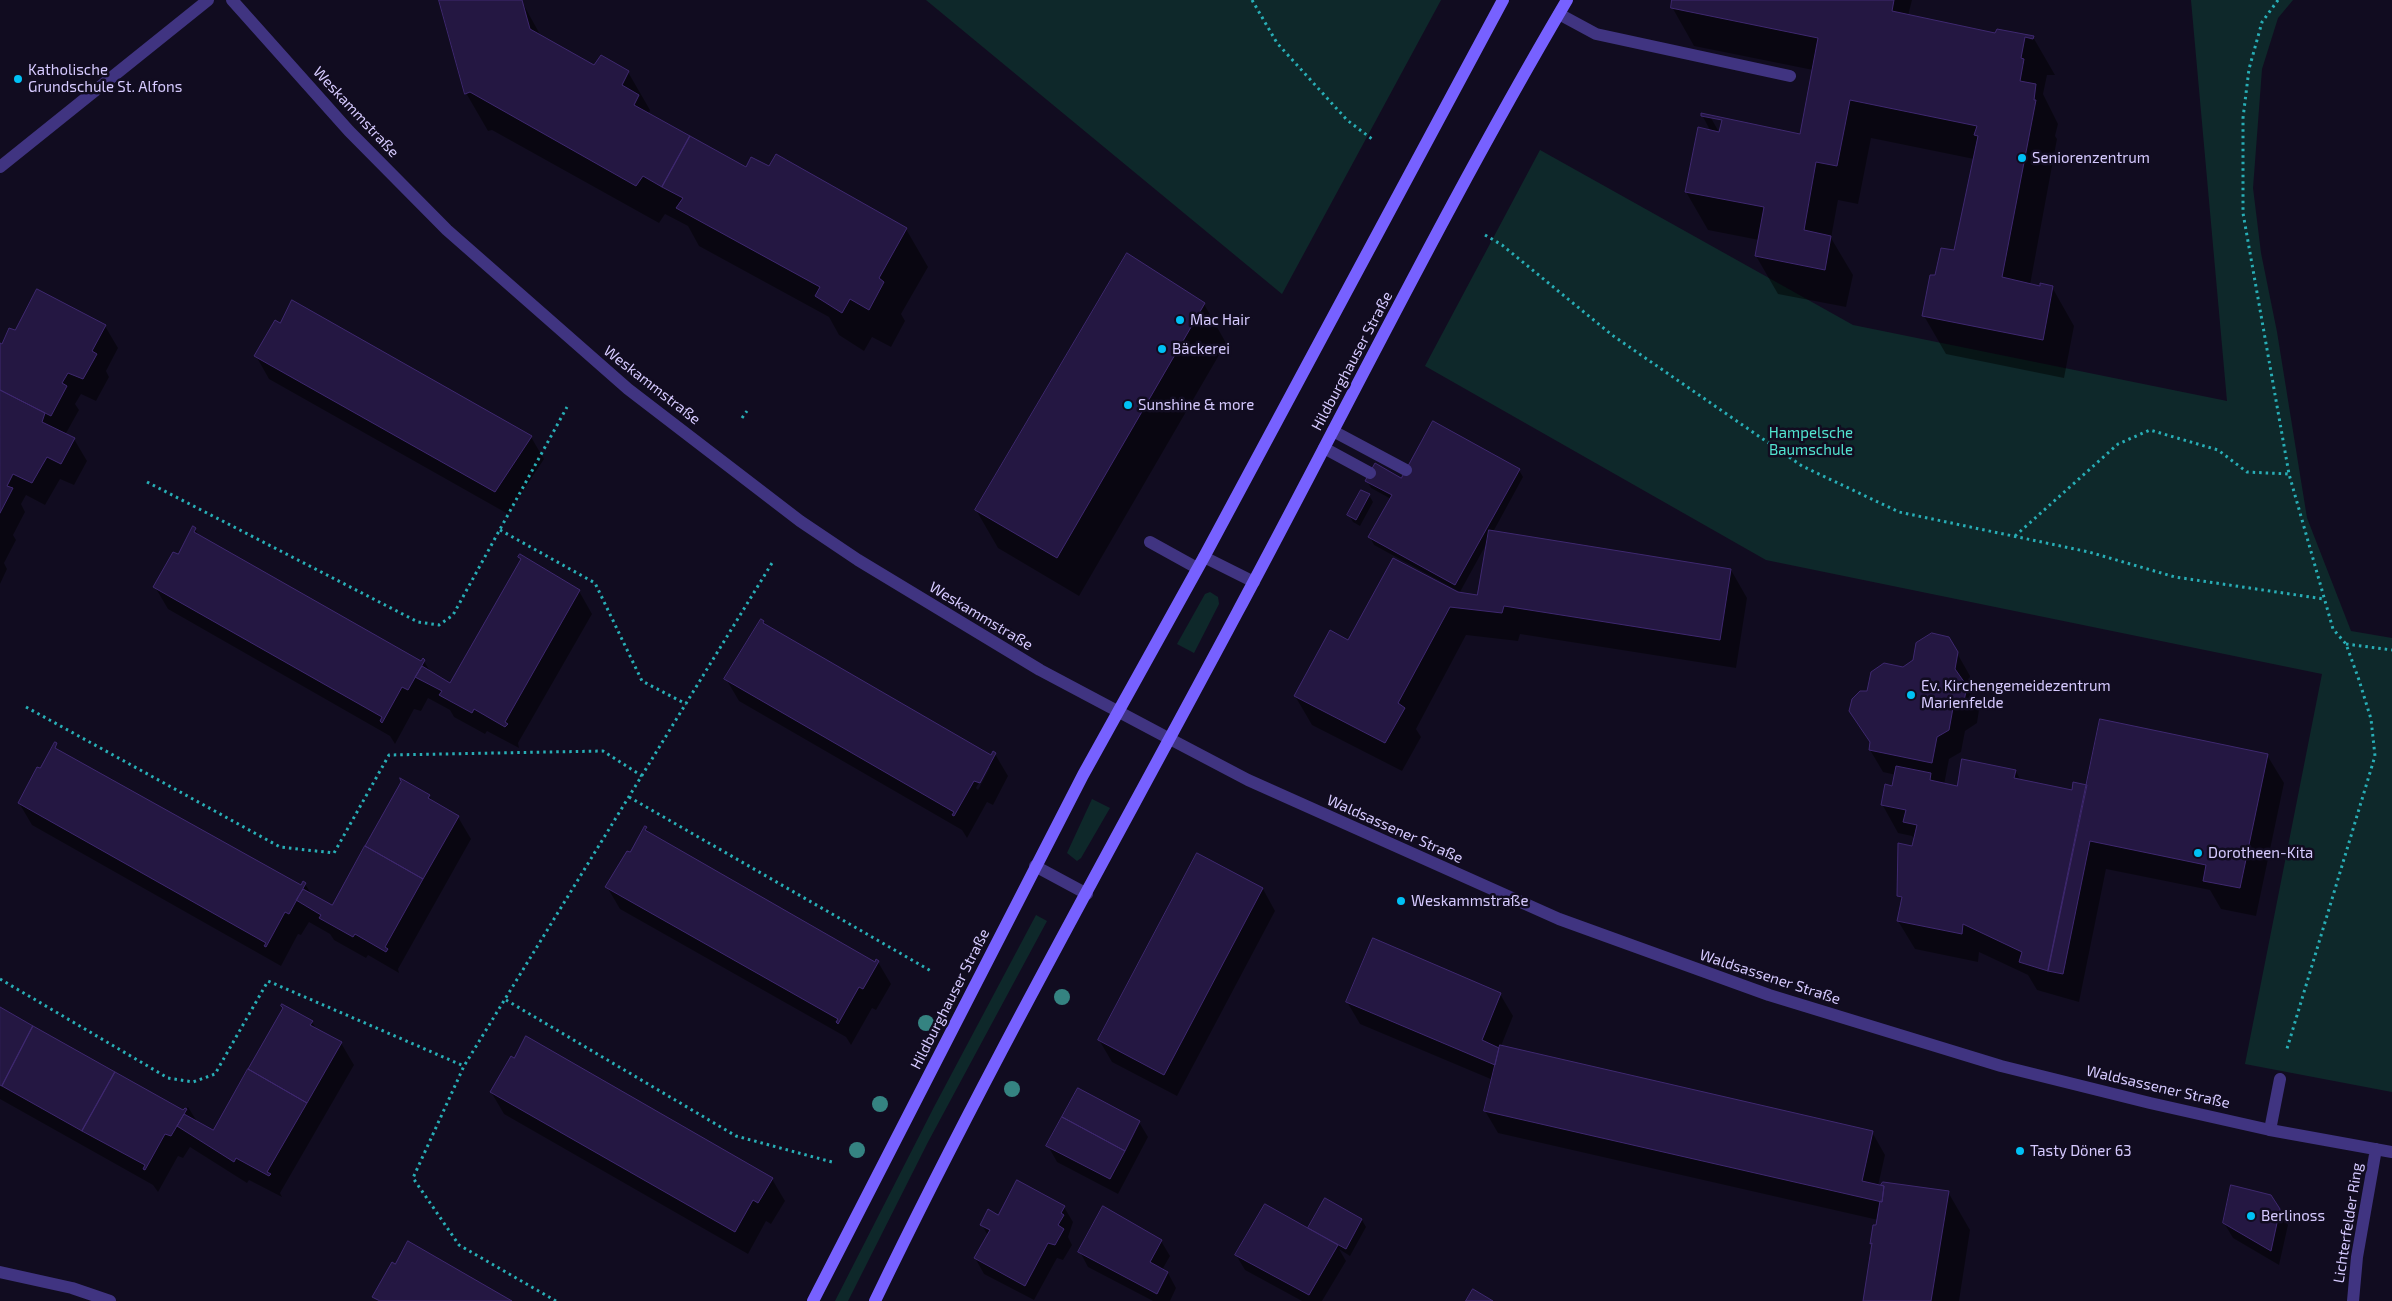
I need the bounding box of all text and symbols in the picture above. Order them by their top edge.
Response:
place label: Katholische Grundschule St. Alfons [28,61,182,96]
street label: Weskammstraße [309,63,403,161]
marker: Katholische Grundschule St. Alfons [12,73,24,85]
place label: Seniorenzentrum [2032,149,2150,167]
marker: Seniorenzentrum [2016,152,2028,164]
street label: Hildburghauser Straße [1308,288,1396,434]
place label: Mac Hair [1190,311,1250,329]
marker: Mac Hair [1174,314,1186,326]
place label: Bäckerei [1172,340,1230,358]
street label: Weskammstraße [600,342,704,428]
marker: Bäckerei [1156,343,1168,355]
place label: Sunshine & more [1138,396,1254,414]
marker: Sunshine & more [1122,399,1134,411]
park label: Hampelsche Baumschule [1769,424,1853,459]
street label: Weskammstraße [926,578,1036,654]
place label: Ev. Kirchengemeidezentrum Marienfelde [1921,677,2111,712]
marker: Ev. Kirchengemeidezentrum Marienfelde [1905,689,1917,701]
street label: Waldsassener Straße [1324,791,1466,867]
place label: Dorotheen-Kita [2208,844,2313,862]
marker: Dorotheen-Kita [2192,847,2204,859]
place label: Weskammstraße [1411,892,1529,910]
marker: Weskammstraße [1395,895,1407,907]
street label: Hildburghauser Straße [907,926,993,1072]
street label: Waldsassener Straße [1697,946,1843,1008]
street label: Waldsassener Straße [2084,1062,2232,1112]
place label: Tasty Döner 63 [2030,1142,2132,1160]
marker: Tasty Döner 63 [2014,1145,2026,1157]
street label: Lichterfelder Ring [2330,1162,2366,1284]
place label: Berlinoss [2261,1207,2325,1225]
marker: Berlinoss [2245,1210,2257,1222]

